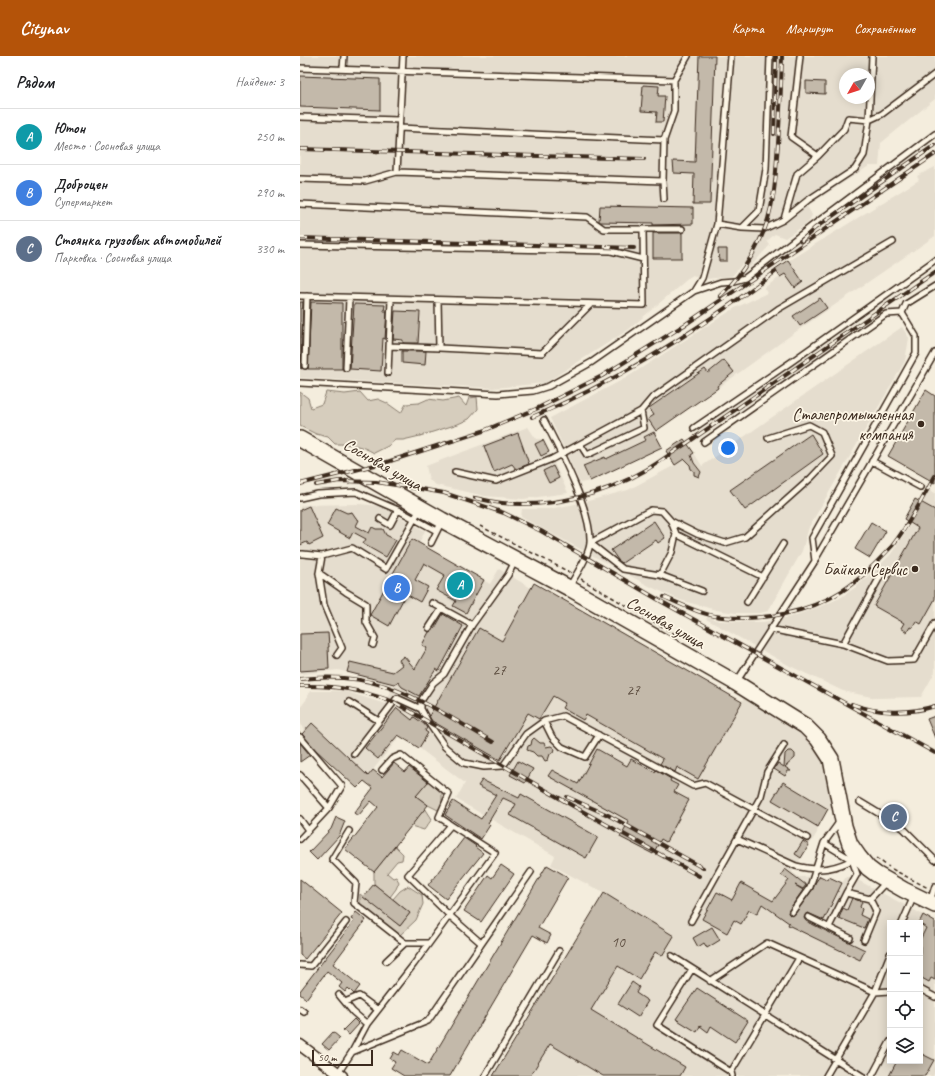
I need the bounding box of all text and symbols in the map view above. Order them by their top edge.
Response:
text: Citynav [20,16,68,40]
text: Карта [732,20,764,37]
text: Маршрут [786,20,832,37]
text: Сохранённые [854,20,915,37]
north arrow [839,68,875,104]
text: Рядом [16,72,54,93]
text: Найдено: 3 [236,74,284,90]
text: Ютон [54,119,85,138]
text: A [26,129,32,145]
text: 250 m [256,129,284,145]
text: Место · Сосновая улица [54,138,160,154]
text: Доброцен [54,175,107,194]
text: B [26,185,32,201]
text: 290 m [256,185,284,201]
text: Супермаркет [54,194,112,210]
text: Стоянка грузовых автомобилей [54,231,221,250]
text: C [26,241,32,257]
text: 330 m [256,241,284,257]
text: Парковка · Сосновая улица [54,250,171,266]
place label: Сталепромышленная компания [792,404,914,445]
marker: Сталепромышленная компания [916,419,926,429]
street label: Сосновая улица [340,434,427,496]
your location [718,438,738,458]
place label: Байкал Сервис [823,559,908,580]
marker: Байкал Сервис [910,564,920,574]
pin: A [447,570,473,600]
pin: B [384,573,410,603]
street label: Сосновая улица [623,592,710,654]
house number: 27 [492,661,507,680]
house number: 27 [626,681,641,700]
pin: C [881,802,907,832]
map controls [887,920,923,1064]
button: + [887,920,923,956]
house number: 10 [611,933,626,952]
button: − [887,956,923,992]
button: locate [887,992,923,1028]
button: layers [887,1028,923,1064]
scale bar [312,1048,373,1067]
text: 50 m [318,1050,337,1064]

